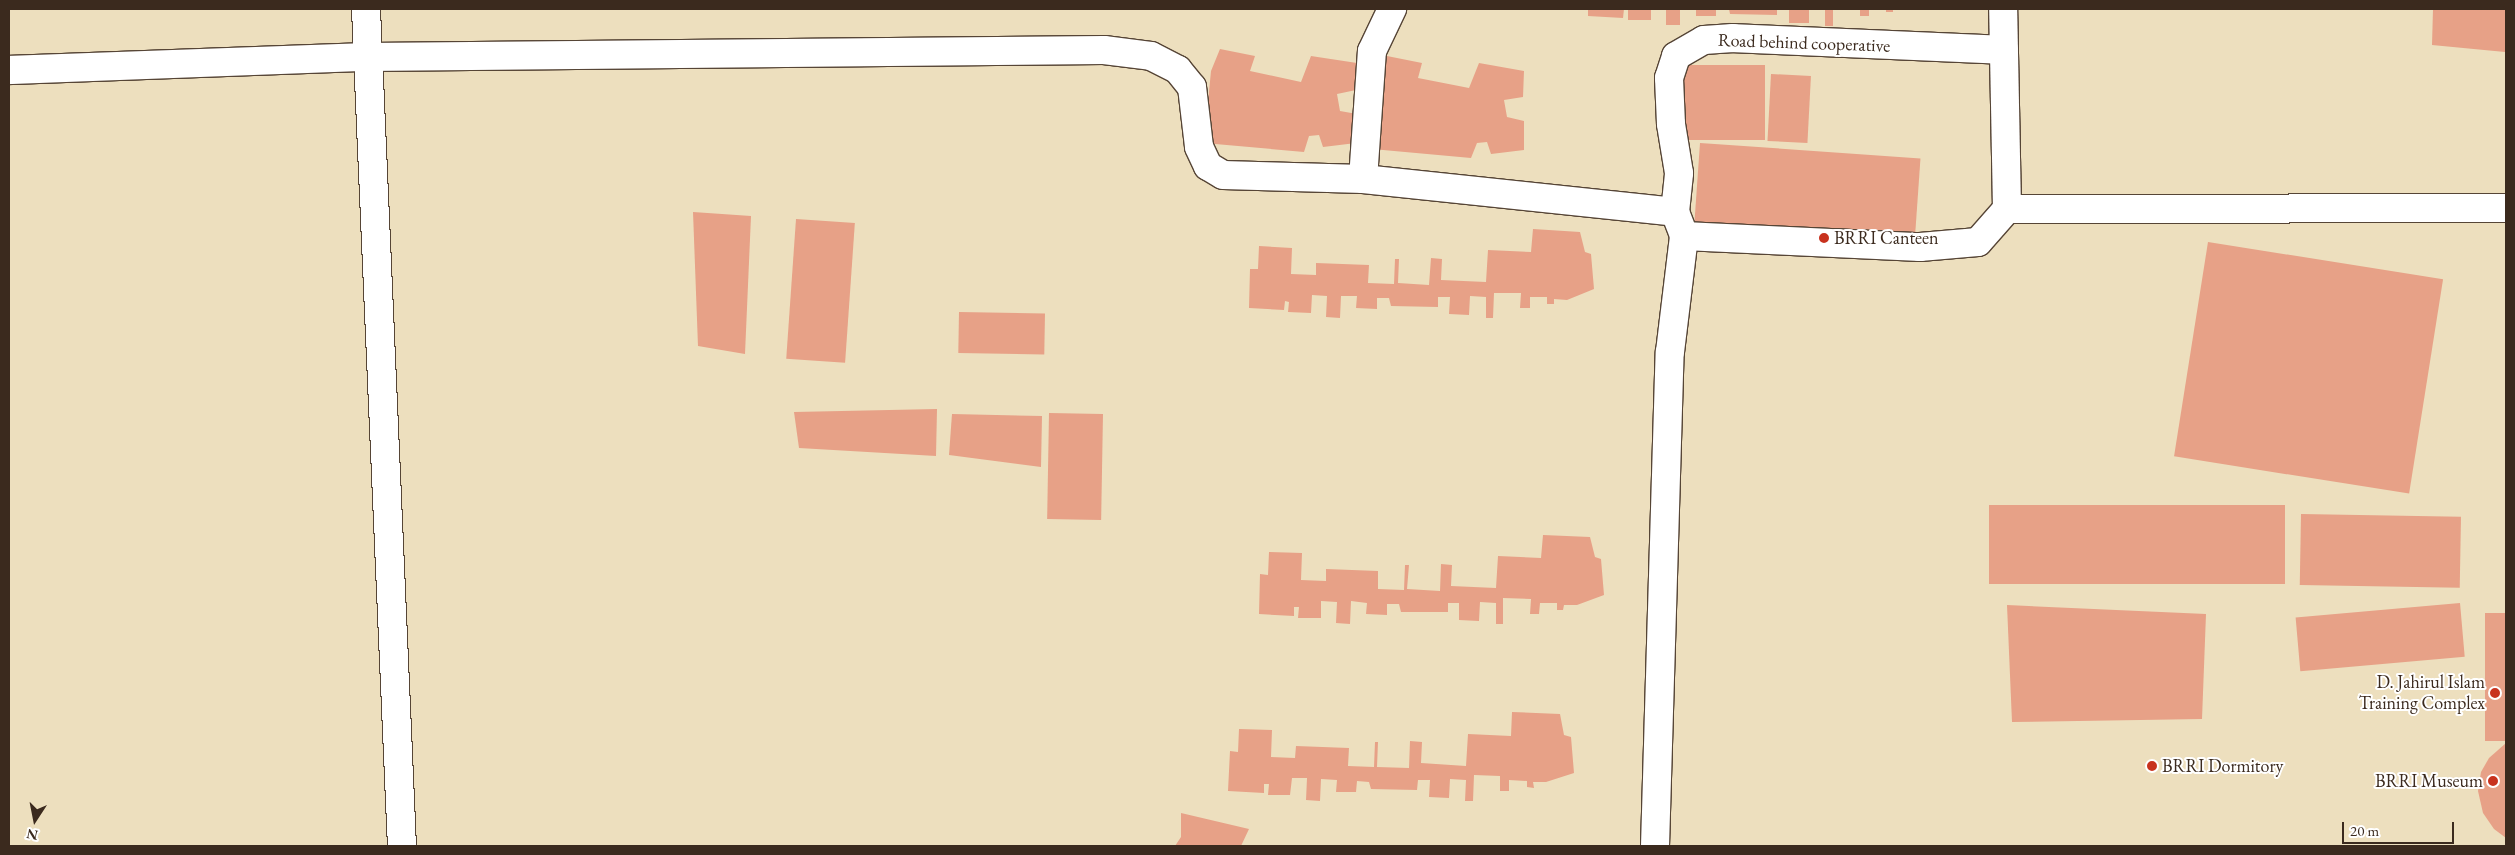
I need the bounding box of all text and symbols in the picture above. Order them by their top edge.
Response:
street label: Road behind cooperative [1718,29,1890,57]
place label: BRRI Canteen [1834,227,1938,249]
marker: BRRI Canteen [1818,232,1830,244]
place label: D. Jahirul Islam Training Complex [2359,672,2485,714]
marker: D. Jahirul Islam Training Complex [2489,687,2501,699]
place label: BRRI Dormitory [2162,755,2283,777]
marker: BRRI Dormitory [2146,760,2158,772]
place label: BRRI Museum [2375,770,2483,792]
marker: BRRI Museum [2487,775,2499,787]
north arrow [10,795,60,845]
scale bar [2345,812,2458,844]
text: 20 m [2350,821,2379,840]
text: N [25,825,39,845]

